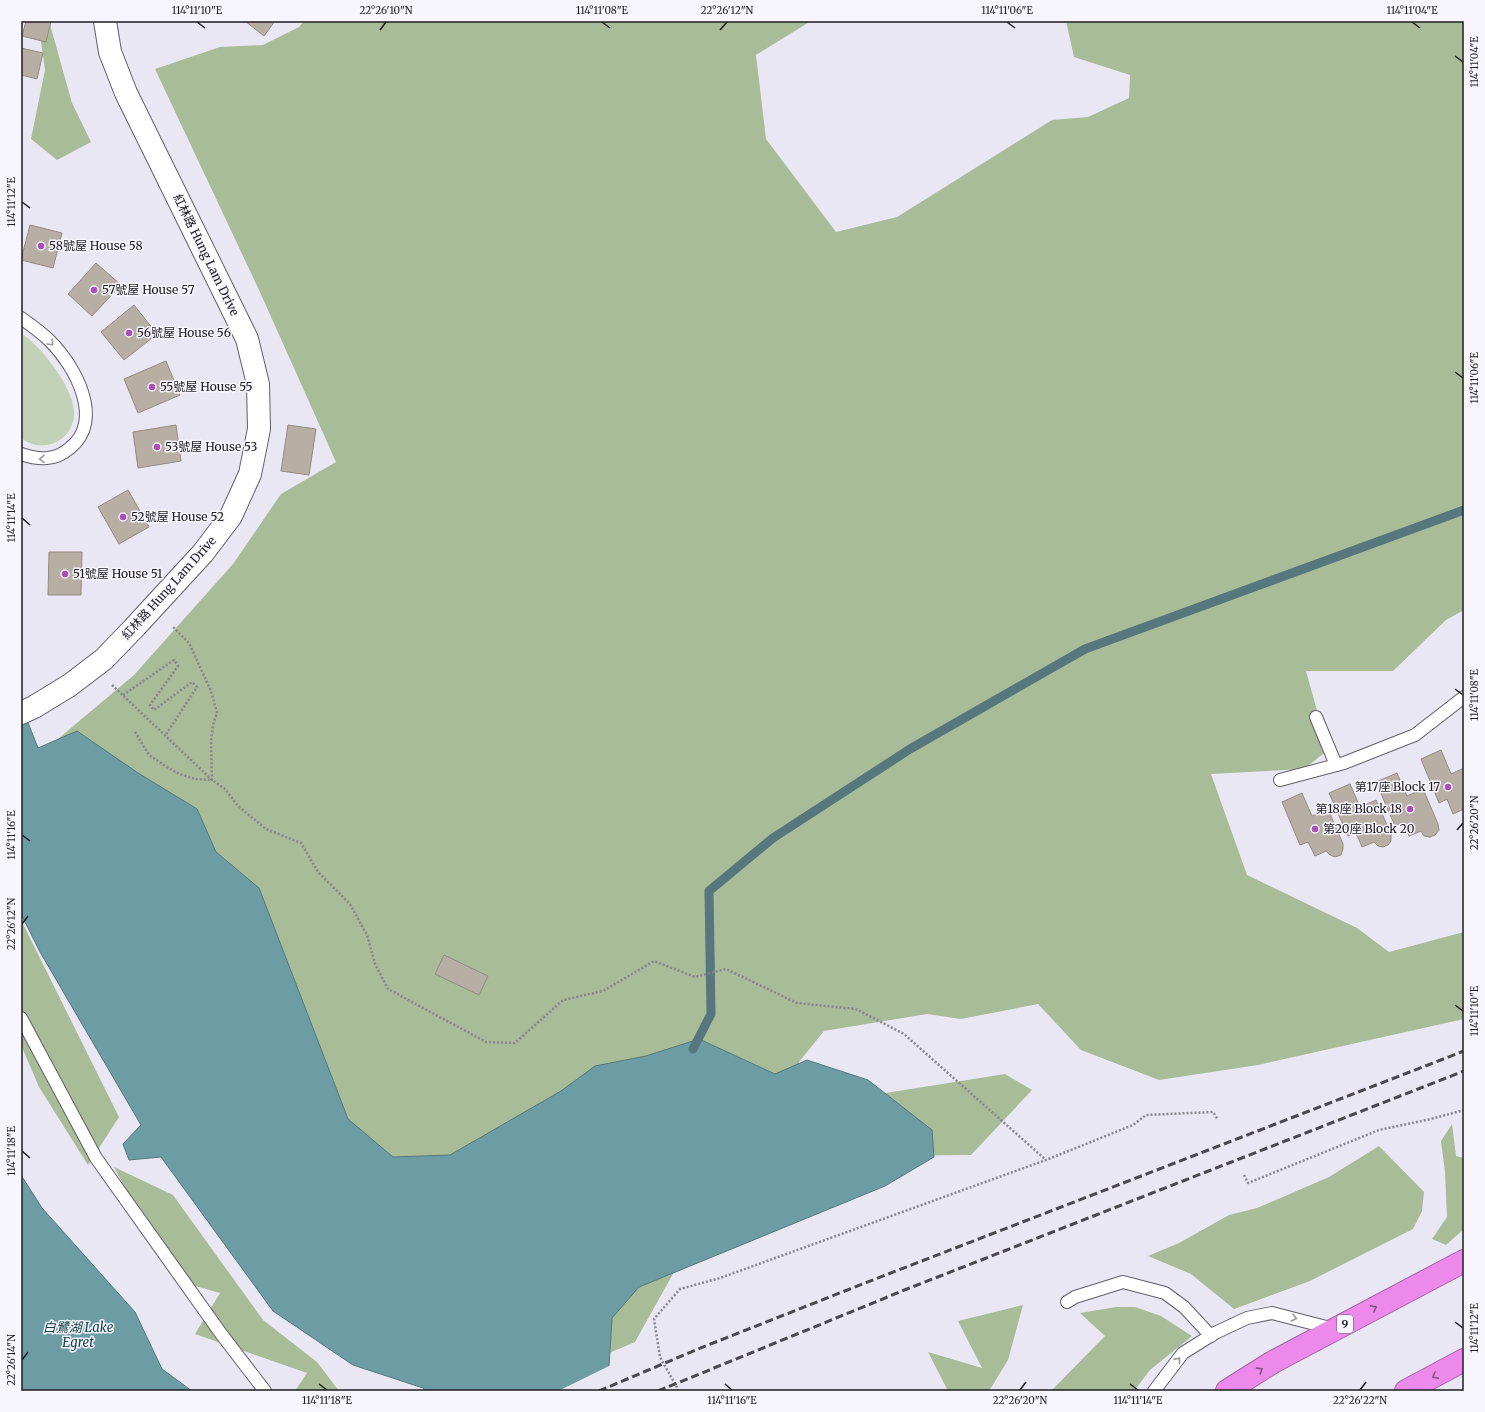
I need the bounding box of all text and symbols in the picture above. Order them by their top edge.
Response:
text: 114°11'10"E [172,4,223,17]
text: 22°26'10"N [359,4,413,17]
text: 114°11'08"E [576,4,629,17]
text: 22°26'12"N [701,4,754,17]
text: 114°11'06"E [981,4,1033,17]
text: 114°11'04"E [1386,4,1438,17]
text: 114°11'04"E [1468,36,1481,88]
text: 114°11'12"E [5,176,18,227]
street label: 紅林路 Hung Lam Drive [170,191,243,318]
place label: 58號屋 House 58 [49,238,143,253]
marker: 58號屋 House 58 [36,241,46,251]
place label: 57號屋 House 57 [102,282,195,297]
marker: 57號屋 House 57 [89,285,99,295]
place label: 56號屋 House 56 [137,325,231,340]
marker: 56號屋 House 56 [124,328,134,338]
one-way arrow [46,338,54,346]
text: 114°11'06"E [1468,352,1481,404]
place label: 55號屋 House 55 [160,379,253,394]
marker: 55號屋 House 55 [147,382,157,392]
place label: 53號屋 House 53 [165,439,258,454]
marker: 53號屋 House 53 [152,442,162,452]
one-way arrow [39,455,45,463]
text: 114°11'14"E [5,493,18,542]
place label: 52號屋 House 52 [131,509,224,524]
marker: 52號屋 House 52 [118,512,128,522]
street label: 紅林路 Hung Lam Drive [118,533,219,642]
place label: 51號屋 House 51 [73,566,163,581]
marker: 51號屋 House 51 [60,569,70,579]
text: 114°11'08"E [1468,668,1481,721]
place label: 第17座 Block 17 [1355,779,1440,794]
marker: 第17座 Block 17 [1443,782,1453,792]
text: 22°26'20"N [1468,795,1481,850]
place label: 第18座 Block 18 [1315,801,1402,816]
marker: 第18座 Block 18 [1405,804,1415,814]
text: 114°11'16"E [5,810,18,860]
place label: 第20座 Block 20 [1323,821,1415,836]
marker: 第20座 Block 20 [1310,824,1320,834]
text: 22°26'12"N [5,897,18,950]
text: 114°11'10"E [1468,985,1481,1036]
text: 114°11'18"E [5,1125,18,1176]
text: 114°11'12"E [1468,1302,1481,1353]
one-way arrow [1370,1305,1378,1313]
one-way arrow [1290,1313,1297,1322]
road number: 9 [1337,1315,1353,1333]
water label: 白鷺湖 Lake Egret [43,1319,114,1351]
text: 22°26'14"N [5,1334,18,1386]
one-way arrow [1173,1358,1180,1365]
one-way arrow [1256,1367,1263,1375]
one-way arrow [1432,1371,1439,1378]
text: 114°11'18"E [302,1394,353,1407]
text: 114°11'16"E [707,1394,757,1407]
text: 22°26'20"N [993,1394,1048,1407]
text: 114°11'14"E [1114,1394,1163,1407]
text: 22°26'22"N [1333,1394,1387,1407]

